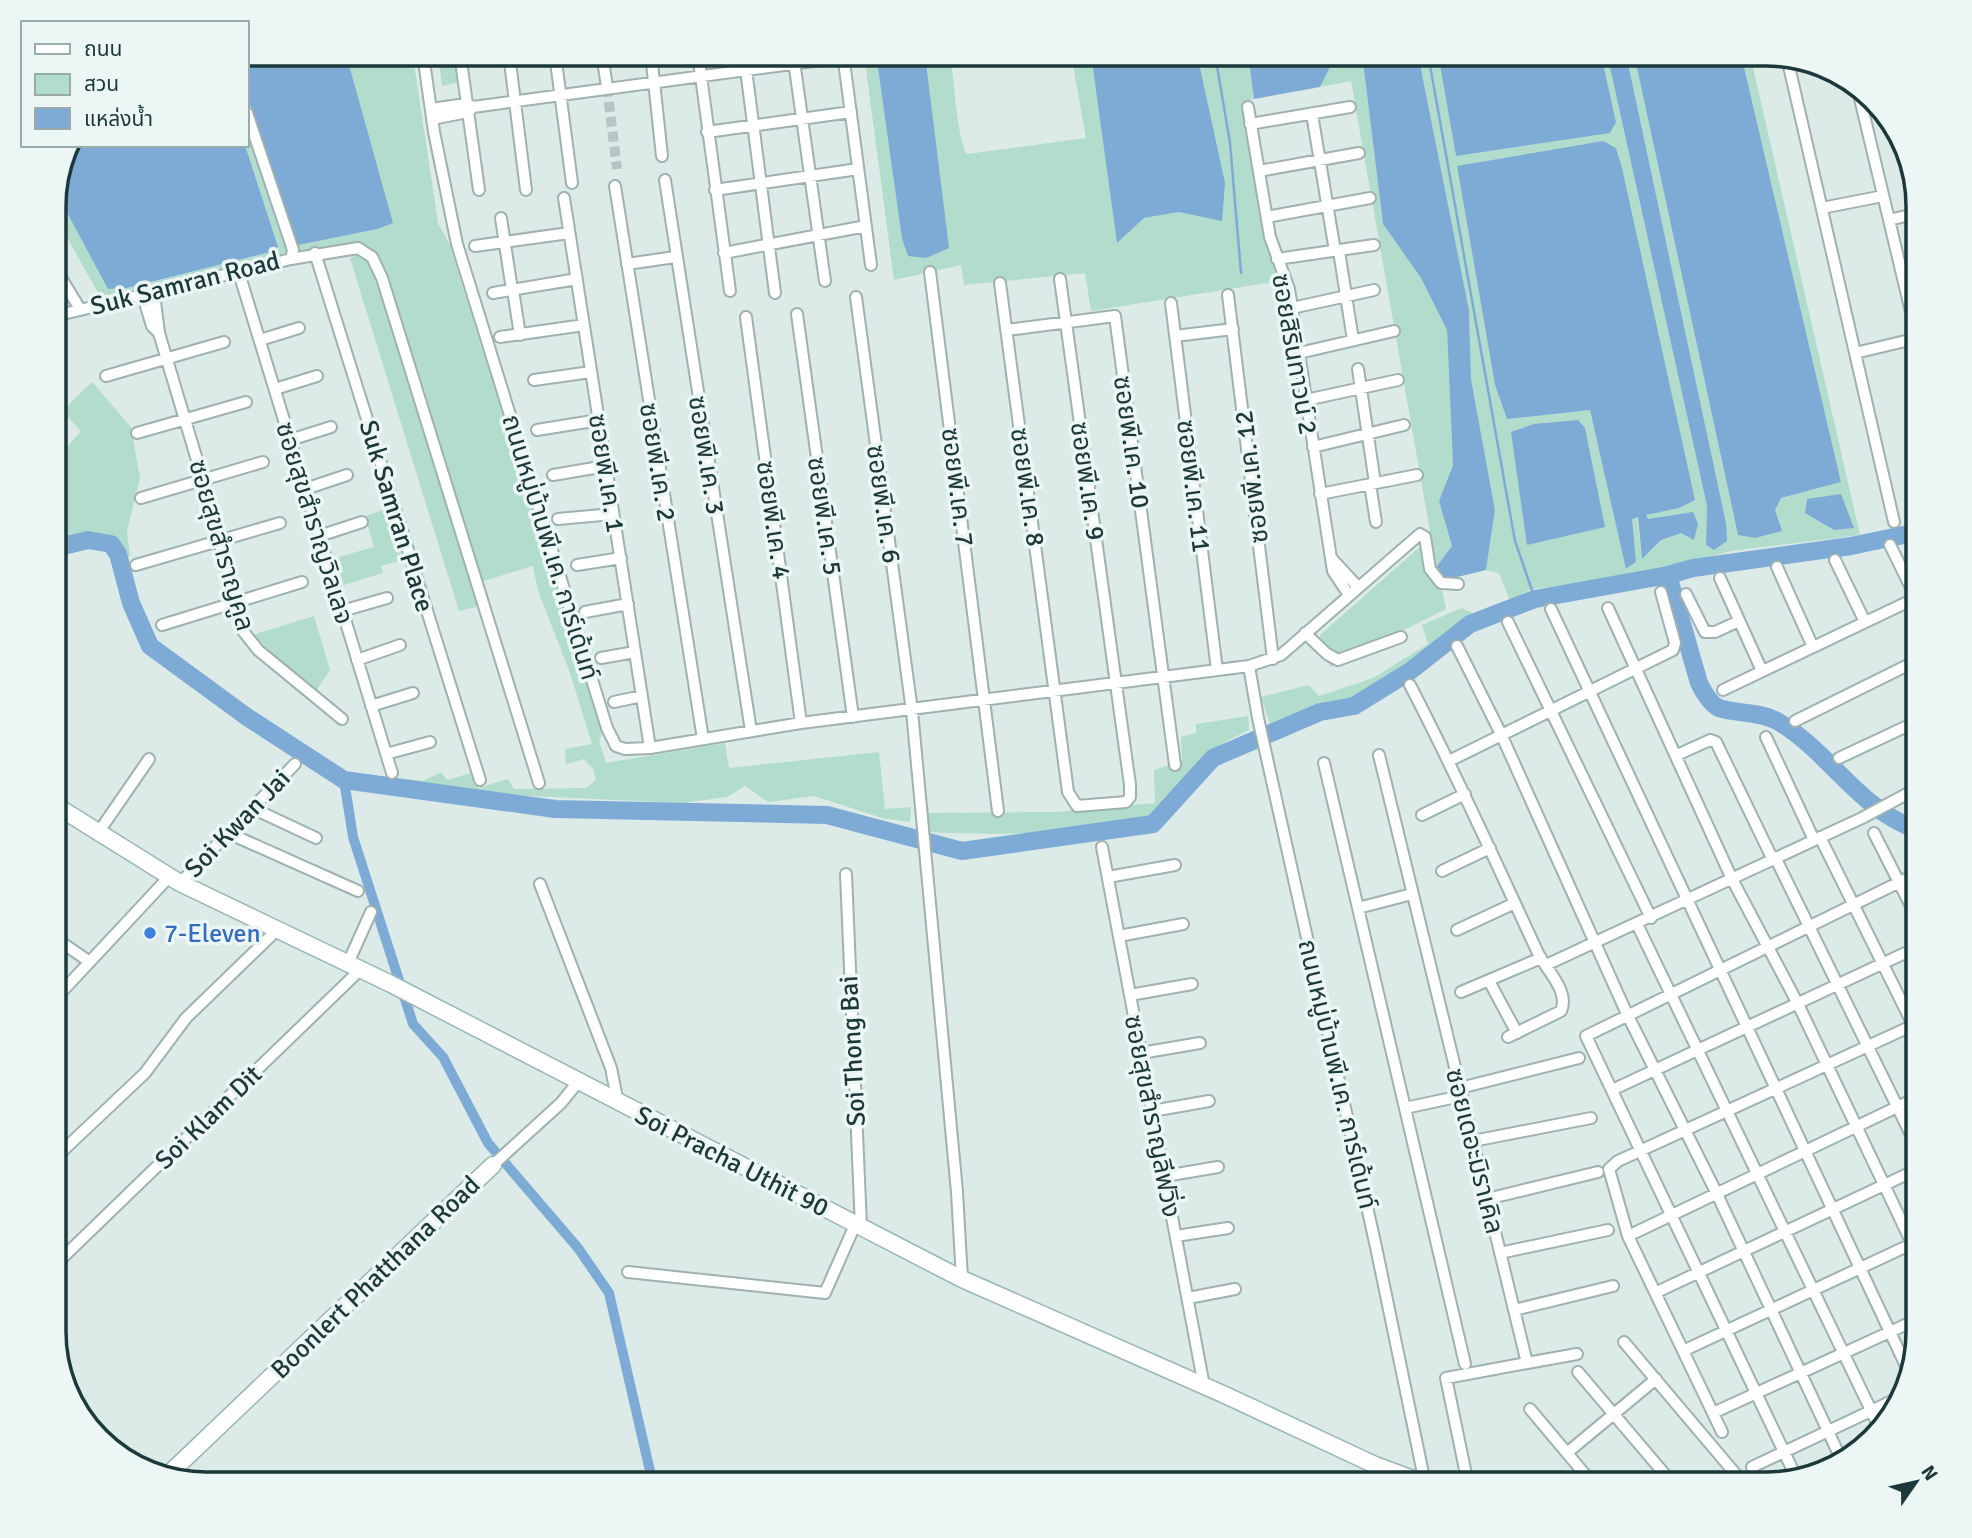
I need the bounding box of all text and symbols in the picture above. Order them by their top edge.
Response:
legend [21,21,248,147]
text: ถนน [84,36,122,62]
text: สวน [84,71,119,97]
text: แหล่งน้ำ [84,104,153,132]
street label: Suk Samran Road [87,245,283,323]
street label: ซอยสิรินทาวน์ 2 [1264,271,1324,437]
street label: ซอยพี.เค. 10 [1106,374,1156,511]
street label: ซอยพี.เค. 3 [681,394,731,517]
street label: ซอยพี.เค. 2 [632,401,682,524]
street label: ซอยพี.เค. 12 [1228,409,1276,545]
street label: ถนนหมู่บ้านพี.เค. การ์เด้นท์ [494,411,606,684]
street label: ซอยพี.เค. 1 [581,412,631,535]
street label: Suk Samran Place [352,417,440,616]
street label: ซอยสุขสำราญวิลเลจ [268,418,360,628]
street label: ซอยพี.เค. 11 [1169,418,1217,554]
street label: ซอยพี.เค. 9 [1063,420,1111,543]
street label: ซอยพี.เค. 7 [934,426,980,548]
street label: ซอยพี.เค. 8 [1003,426,1051,549]
street label: ซอยพี.เค. 6 [859,443,907,566]
street label: ซอยพี.เค. 5 [800,455,848,578]
street label: ซอยสุขสำราญคูล [181,456,261,635]
street label: ซอยพี.เค. 4 [749,459,797,582]
street label: Soi Kwan Jai [178,763,297,885]
place label: 7-Eleven [164,918,261,950]
marker: 7-Eleven [142,925,158,941]
street label: ถนนหมู่บ้านพี.เค. การ์เด้นท์ [1290,936,1384,1212]
street label: Soi Thong Bai [833,975,873,1127]
street label: ซอยสุขสำราญลีฟวิ่ง [1117,1012,1189,1220]
street label: Soi Klam Dit [149,1059,269,1177]
street label: ซอยเดอะมิราเคิล [1438,1065,1510,1237]
street label: Soi Pracha Uthit 90 [629,1099,834,1225]
street label: Boonlert Phatthana Road [264,1170,487,1386]
north arrow [1881,1447,1951,1517]
text: N [1916,1461,1943,1485]

